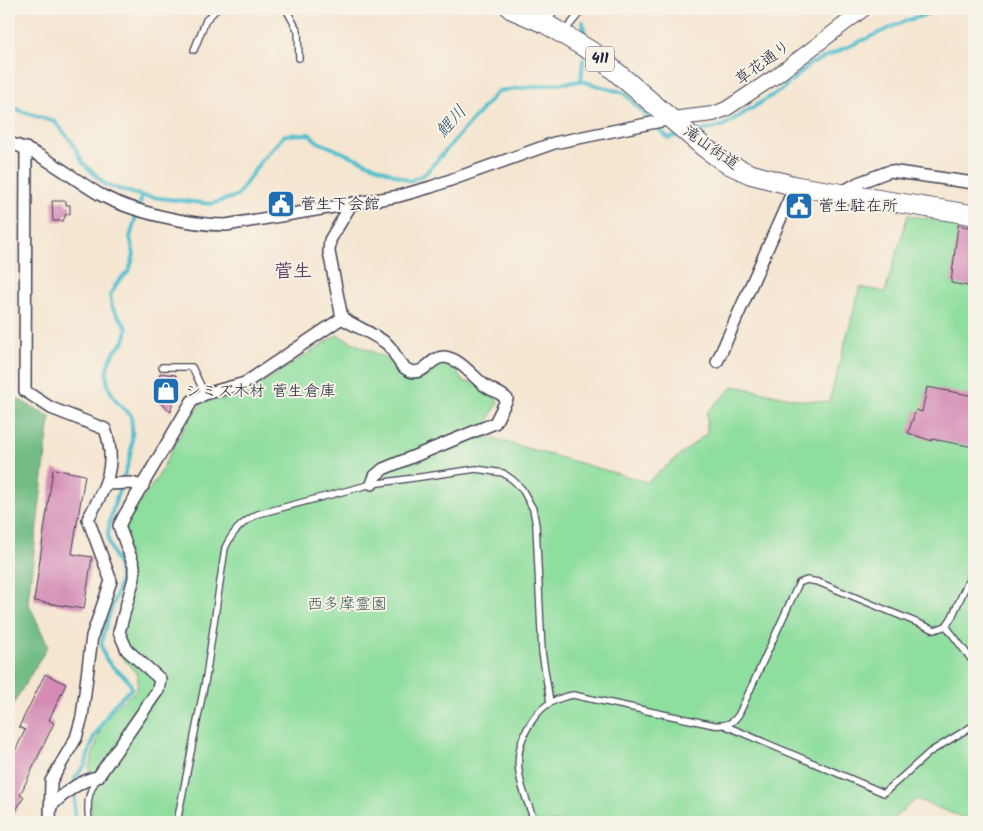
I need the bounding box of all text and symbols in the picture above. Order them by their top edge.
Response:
street label: 草花通り [730,34,796,92]
road number: 411 [586,46,614,72]
water label: 鯉川 [429,99,475,145]
street label: 滝山街道 [678,119,744,177]
public building icon: 菅生下会館 [266,189,296,219]
public building icon: 菅生駐在所 [784,191,814,221]
place label: 菅生下会館 [300,192,380,217]
place label: 菅生駐在所 [818,194,898,219]
district label: 菅生 [274,257,312,287]
shop icon: シミズ木材 菅生倉庫 [151,376,181,406]
place label: シミズ木材 菅生倉庫 [185,379,336,404]
park label: 西多摩霊園 [307,592,387,617]

